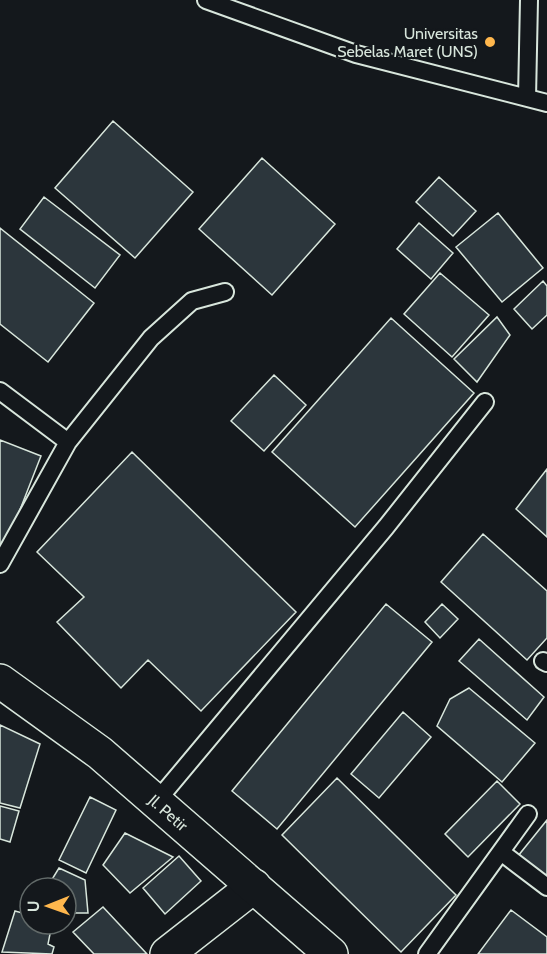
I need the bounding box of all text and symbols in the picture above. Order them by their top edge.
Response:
place label: Universitas Sebelas Maret (UNS) [337,24,478,61]
marker: Universitas Sebelas Maret (UNS) [483,35,497,49]
street label: Jl. Petir [144,790,192,836]
north arrow [18,876,78,936]
text: U [24,900,43,912]

